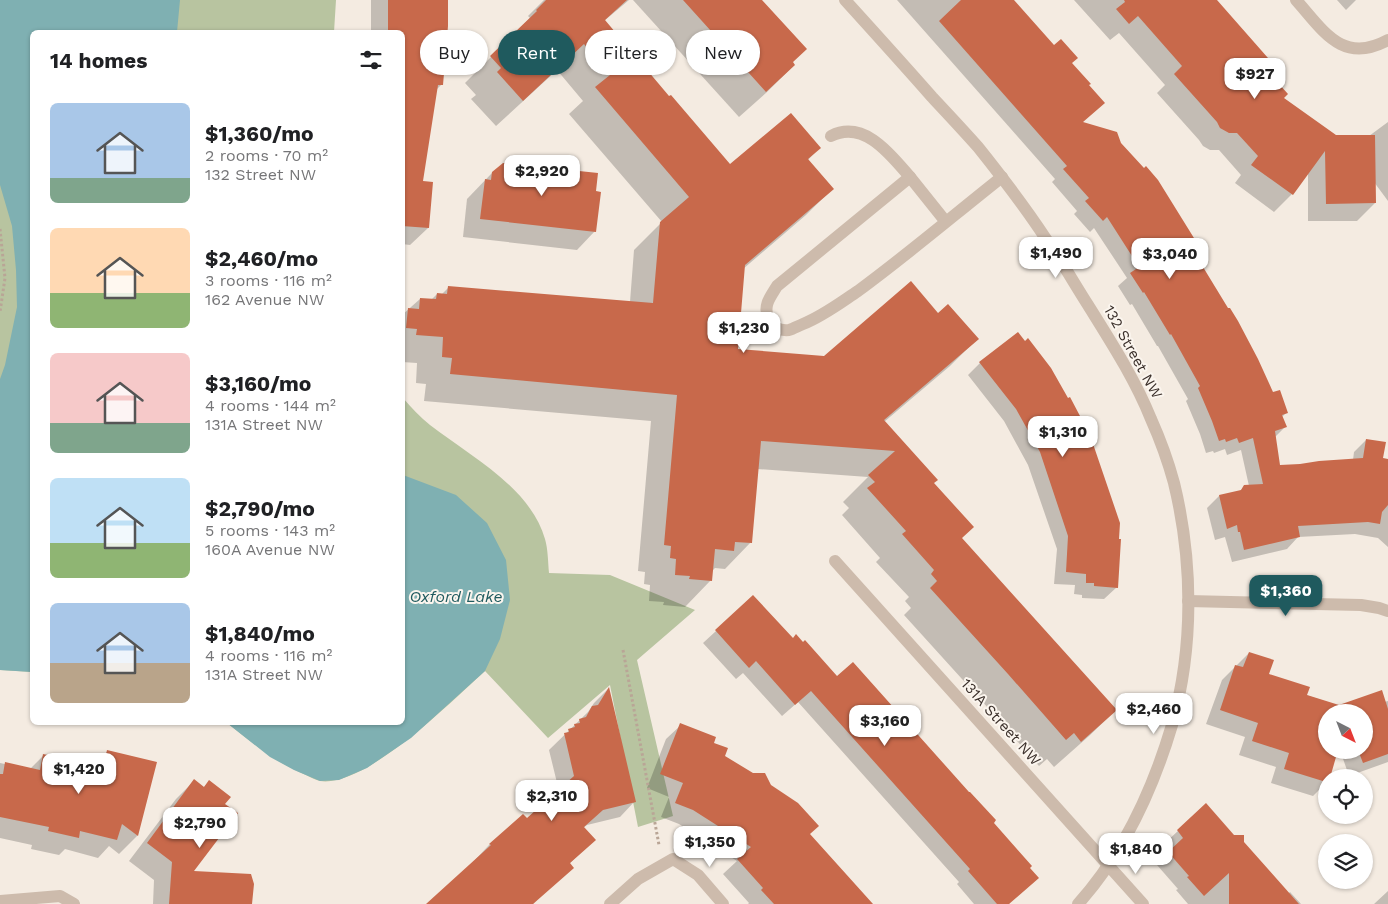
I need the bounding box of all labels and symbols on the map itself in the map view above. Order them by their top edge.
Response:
pin: $927 [1225,58,1285,100]
pin: $2,920 [501,154,583,197]
pin: $1,490 [1015,236,1097,279]
pin: $3,040 [1129,238,1211,280]
street label: 132 Street NW [1100,302,1166,402]
pin: $1,230 [703,312,785,354]
pin: $1,310 [1022,416,1104,458]
pin: $1,360 [1245,574,1327,617]
water label: Oxford Lake [409,587,503,606]
street label: 131A Street NW [957,675,1045,769]
pin: $2,460 [1113,692,1195,735]
pin: $3,160 [844,704,926,747]
north arrow [1318,704,1372,759]
pin: $1,420 [38,752,120,795]
pin: $2,310 [511,780,593,822]
pin: $2,790 [159,806,241,849]
pin: $1,350 [669,826,751,868]
pin: $1,840 [1095,832,1177,875]

